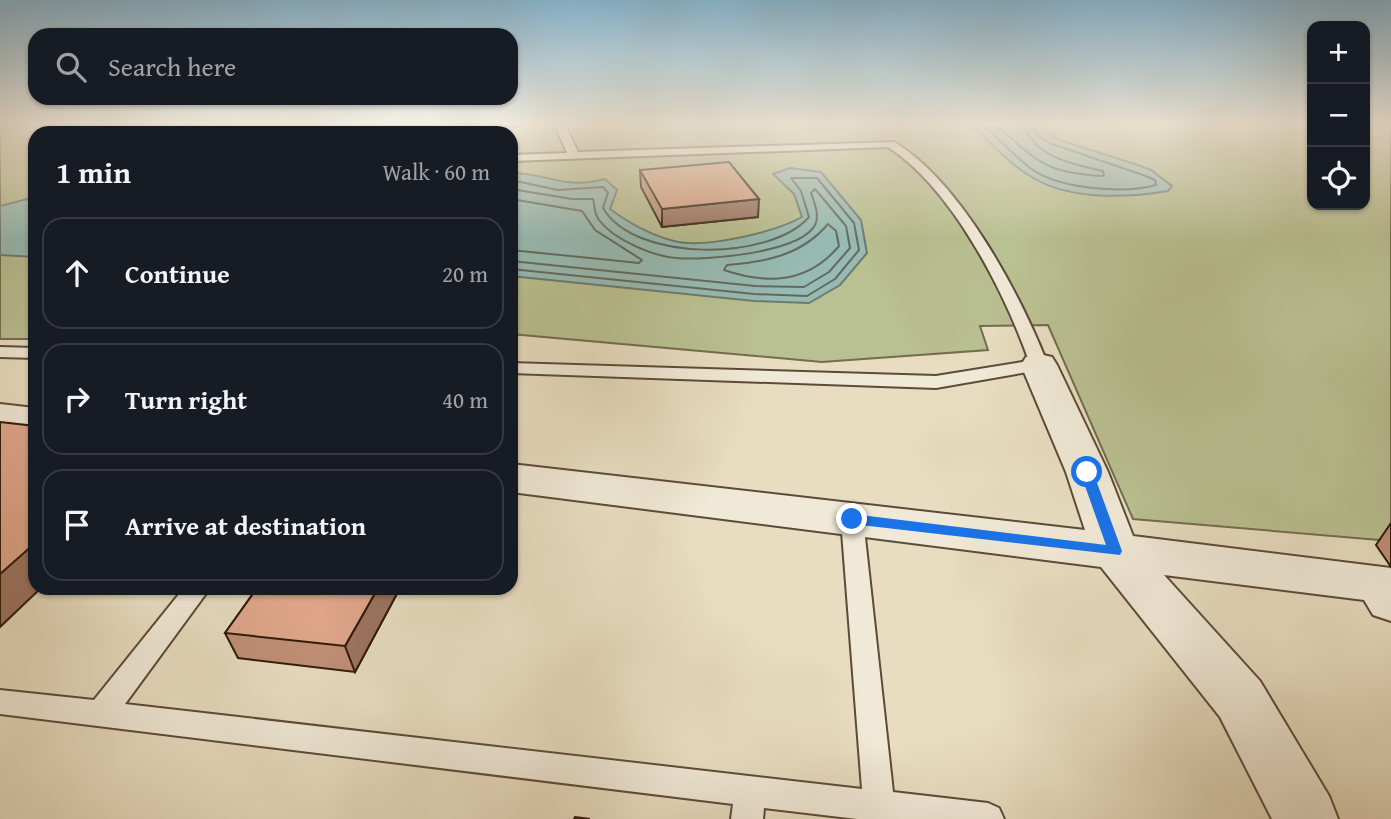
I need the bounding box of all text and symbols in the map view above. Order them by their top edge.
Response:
map controls [1307,21,1370,210]
button: + [1307,21,1370,84]
search box [28,28,518,105]
text: Search here [108,47,236,86]
icon: search [52,48,90,86]
button: − [1307,84,1370,147]
button: locate [1307,147,1370,210]
text: 1 min [56,150,131,194]
text: Walk · 60 m [382,155,490,188]
icon: ahead [58,254,96,292]
text: Continue [125,254,230,293]
text: 20 m [442,257,488,290]
icon: right [58,380,96,418]
text: Turn right [125,380,247,419]
text: 40 m [442,383,488,416]
route start [1071,456,1102,487]
route end [836,503,867,534]
icon: arrive [58,506,96,544]
text: Arrive at destination [125,506,366,545]

